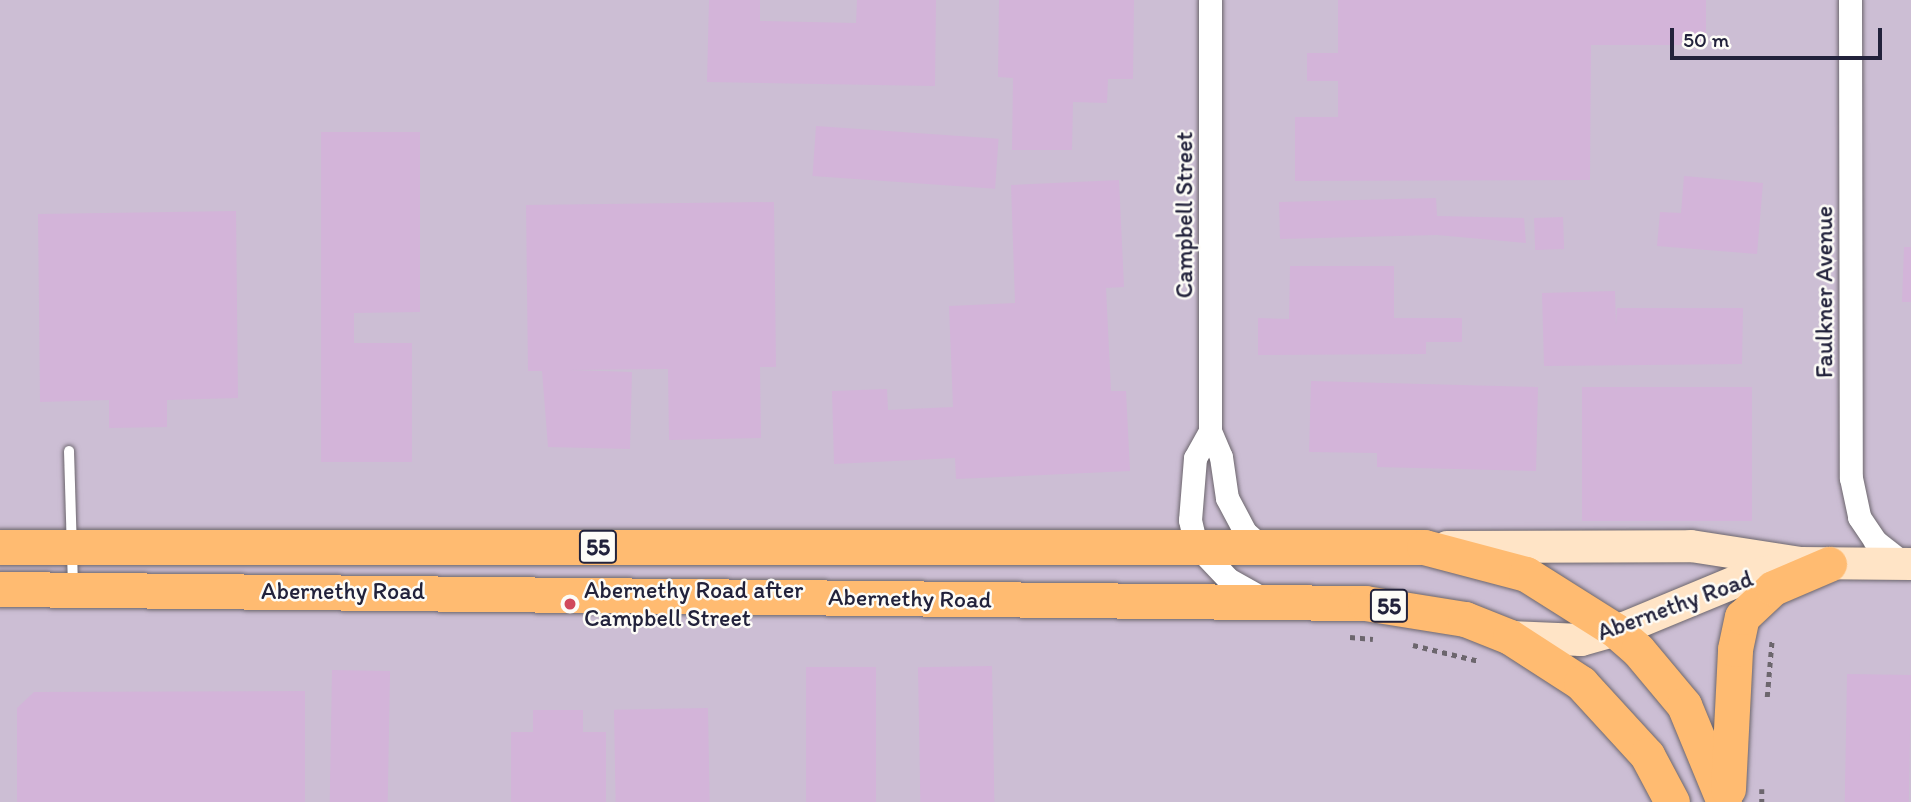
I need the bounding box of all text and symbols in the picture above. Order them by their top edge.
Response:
scale bar [1673,14,1885,58]
text: 50 m [1683,27,1729,52]
street label: Campbell Street [1170,132,1198,298]
street label: Faulkner Avenue [1810,206,1838,378]
road number: 55 [579,527,617,566]
street label: Abernethy Road [1593,564,1757,646]
place label: Abernethy Road after Campbell Street [584,576,804,632]
street label: Abernethy Road [261,577,425,605]
street label: Abernethy Road [828,582,992,614]
road number: 55 [1370,586,1408,626]
marker: Abernethy Road after Campbell Street [562,596,578,612]

